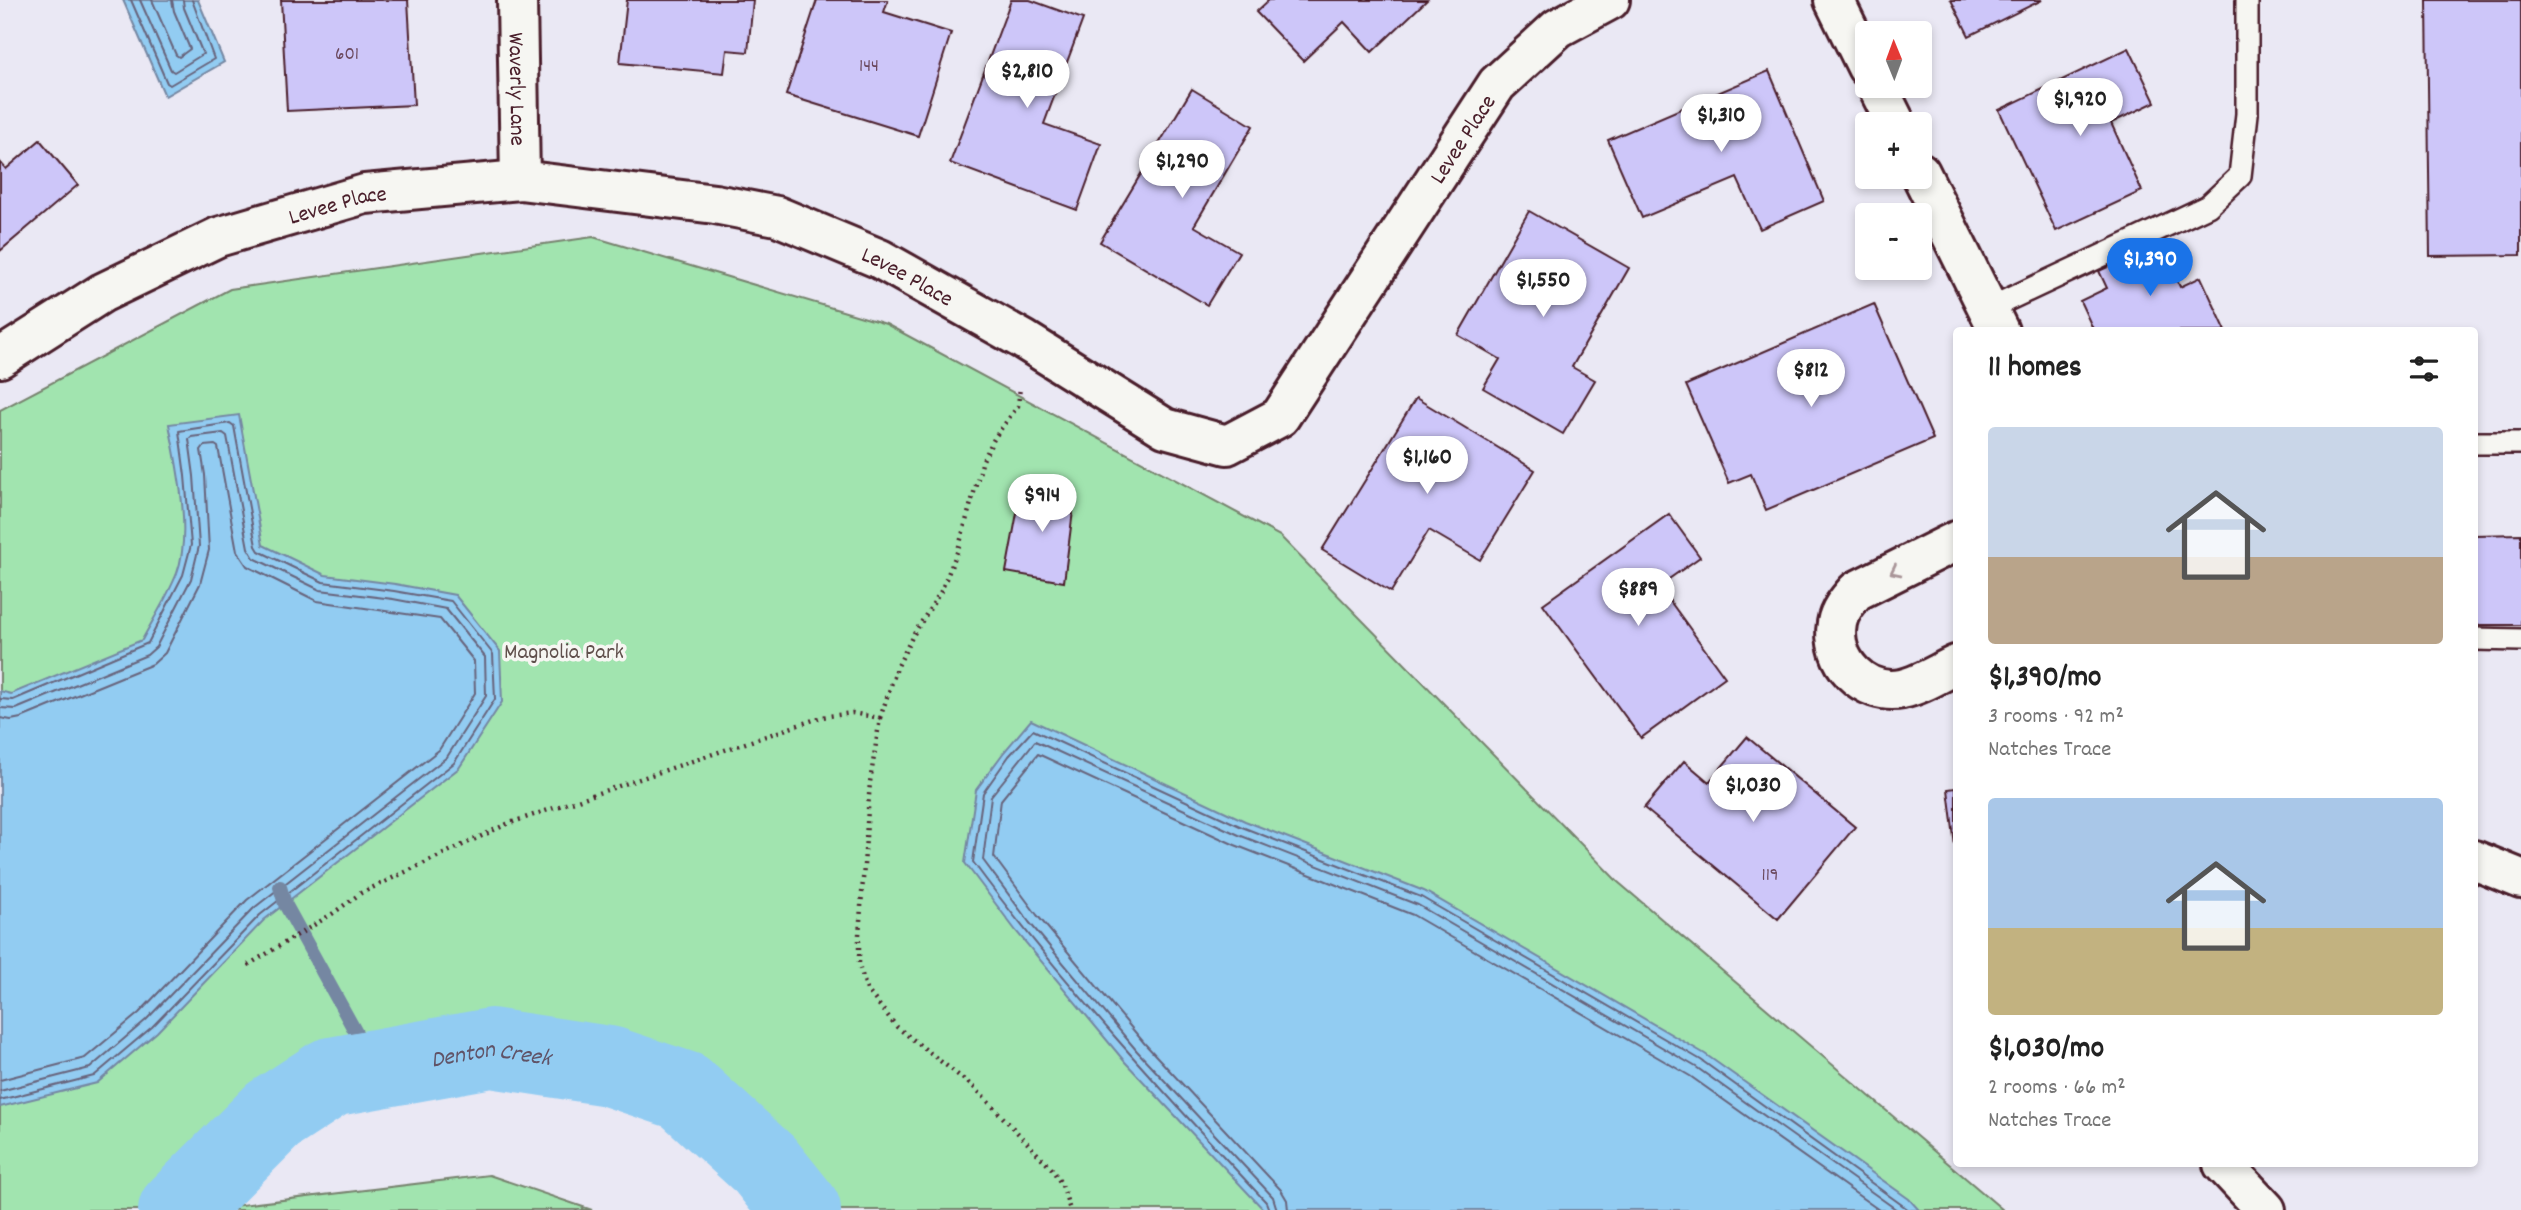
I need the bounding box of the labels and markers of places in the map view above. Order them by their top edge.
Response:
pin: $2,810 [970,50,1084,110]
pin: $1,920 [2023,78,2137,138]
pin: $1,310 [1664,94,1778,154]
pin: $1,290 [1125,140,1239,200]
pin: $1,390 [2093,238,2207,298]
pin: $1,550 [1486,260,1600,319]
pin: $812 [1770,350,1852,409]
pin: $1,160 [1370,436,1484,496]
pin: $914 [1001,475,1083,534]
pin: $889 [1597,568,1679,628]
pin: $1,030 [1696,764,1810,824]

